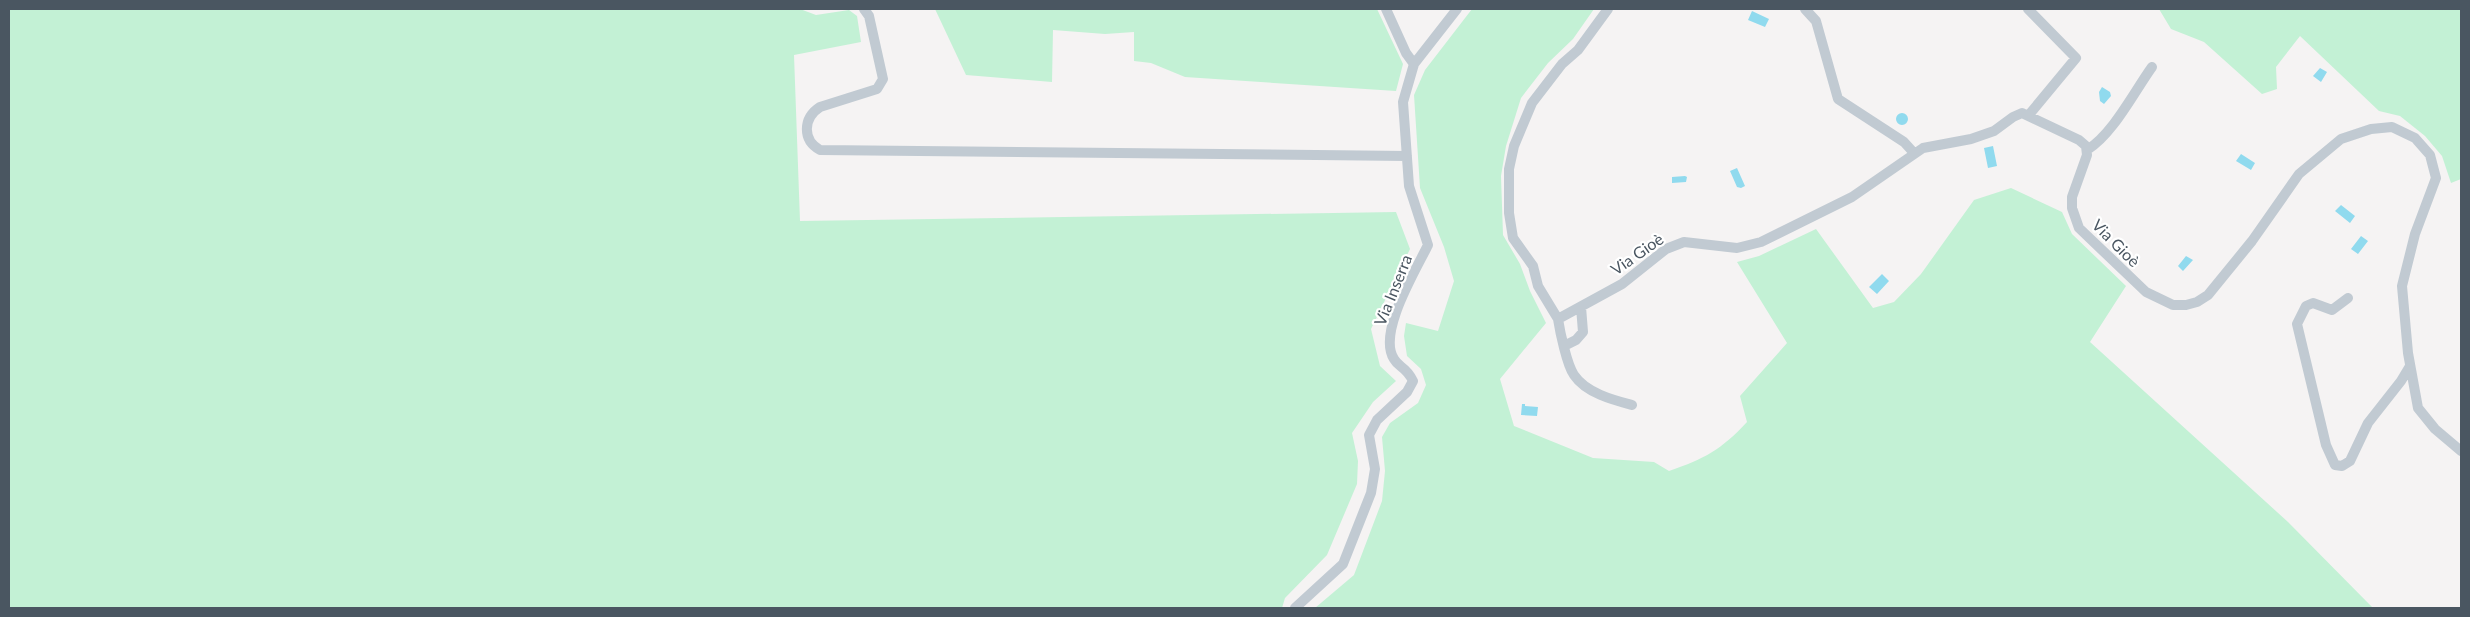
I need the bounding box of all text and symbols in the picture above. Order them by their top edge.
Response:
street label: Via Gioè [2089,215,2144,270]
street label: Via Gioè [1607,229,1667,278]
street label: Via Inserra [1370,252,1415,328]

